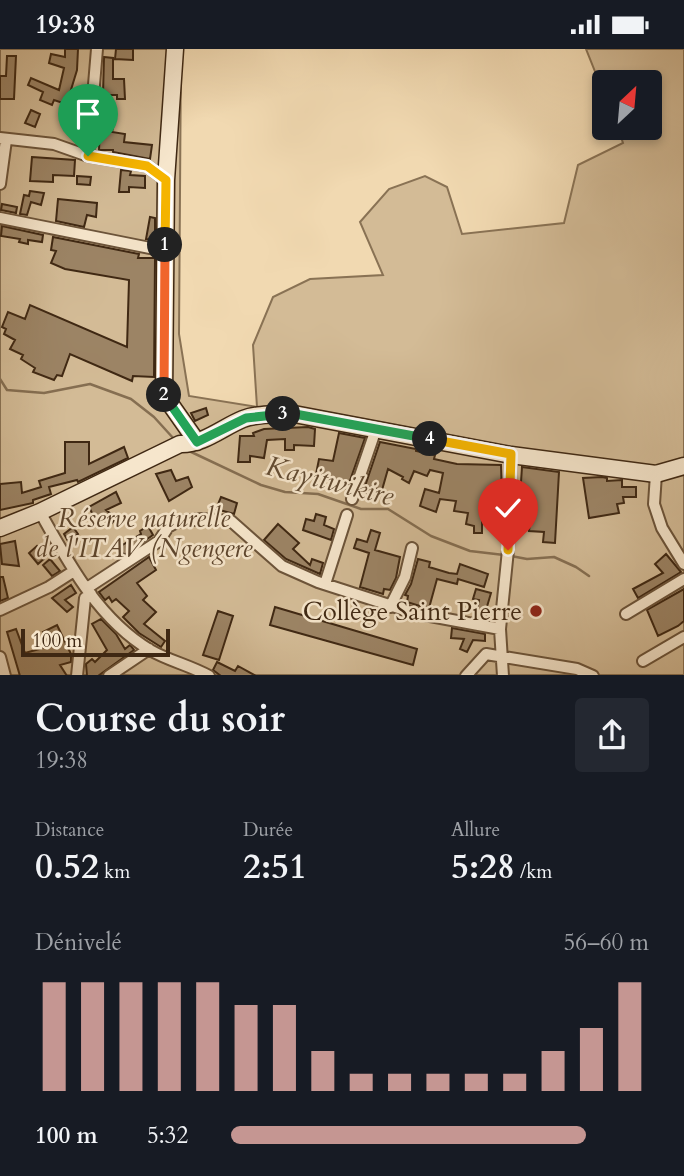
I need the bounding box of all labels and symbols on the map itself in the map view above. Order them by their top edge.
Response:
north arrow [592,70,662,140]
pin [58,84,118,156]
pin: 1 [148,227,182,263]
pin: 2 [146,377,182,413]
pin: 3 [266,397,300,431]
pin: 4 [412,421,448,457]
water label: Kayitwikire [262,447,398,515]
pin [478,478,538,550]
park label: Réserve naturelle de l'ITAV (Ngengere [36,501,253,566]
place label: Collège Saint Pierre [303,594,522,629]
marker: Collège Saint Pierre [528,603,544,619]
scale bar [21,627,170,658]

